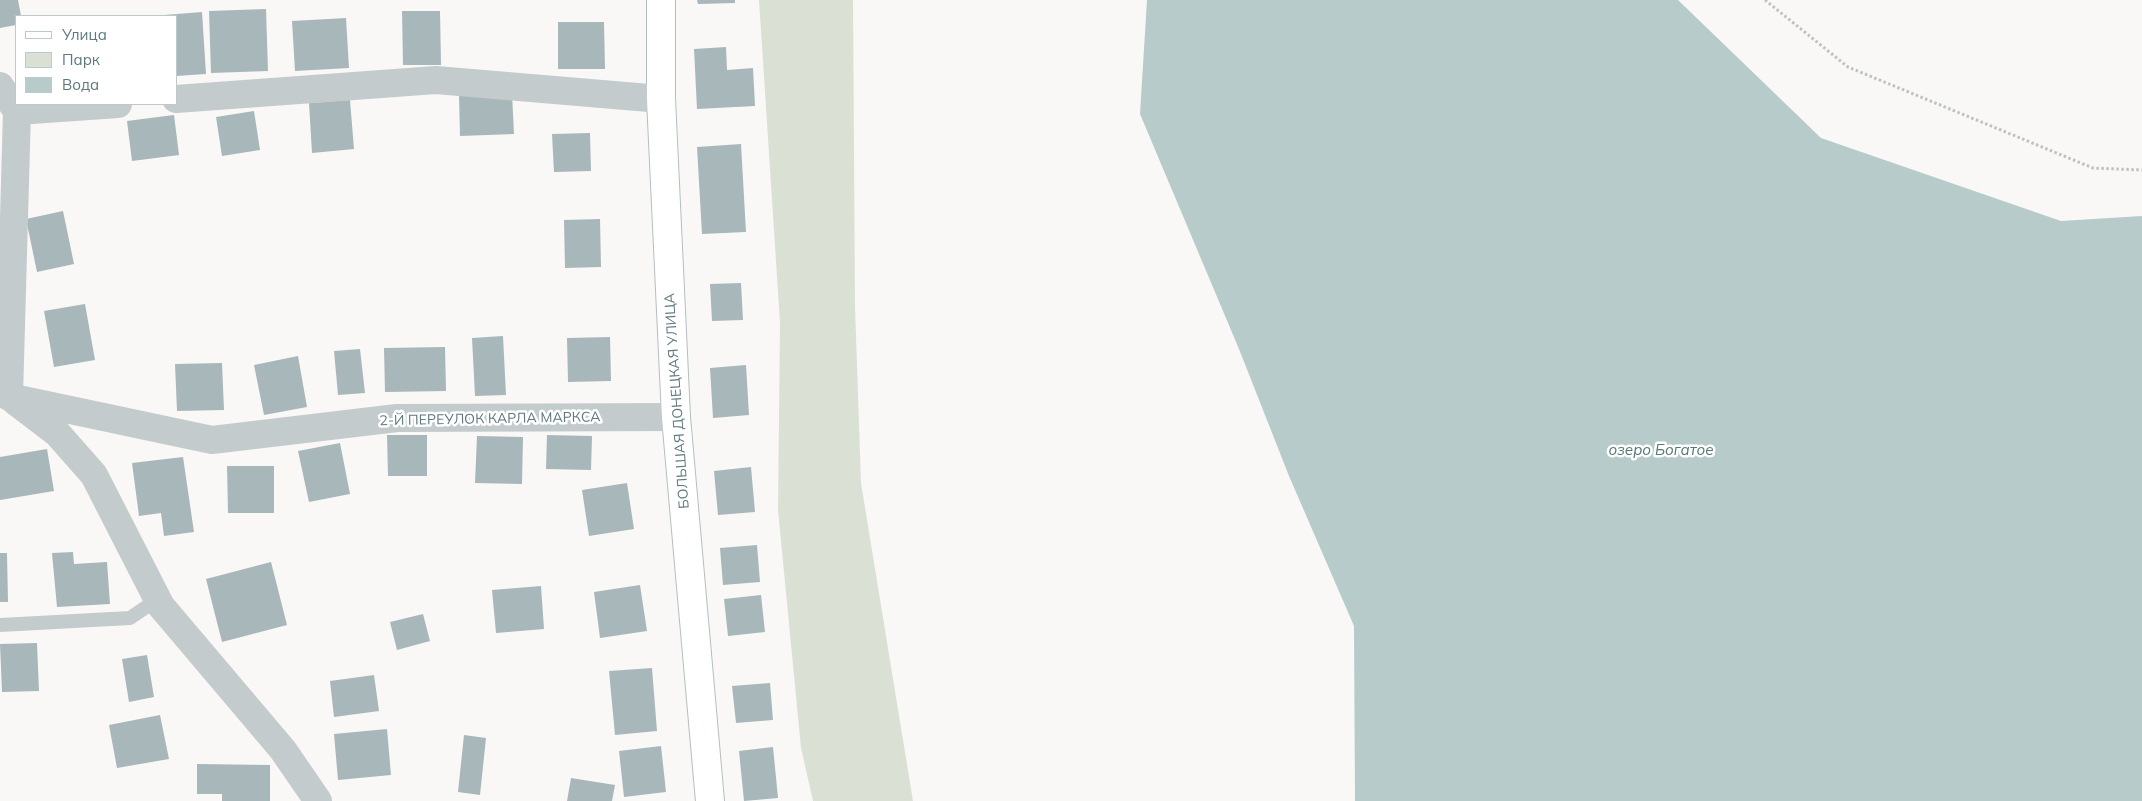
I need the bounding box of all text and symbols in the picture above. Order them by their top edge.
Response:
legend [15,15,178,105]
text: Улица [62,25,107,44]
text: Парк [62,50,100,69]
text: Вода [62,75,99,94]
street label: БОЛЬШАЯ ДОНЕЦКАЯ УЛИЦА [661,293,693,509]
street label: 2-Й ПЕРЕУЛОК КАРЛА МАРКСА [379,409,601,429]
water label: озеро Богатое [1609,441,1713,459]

